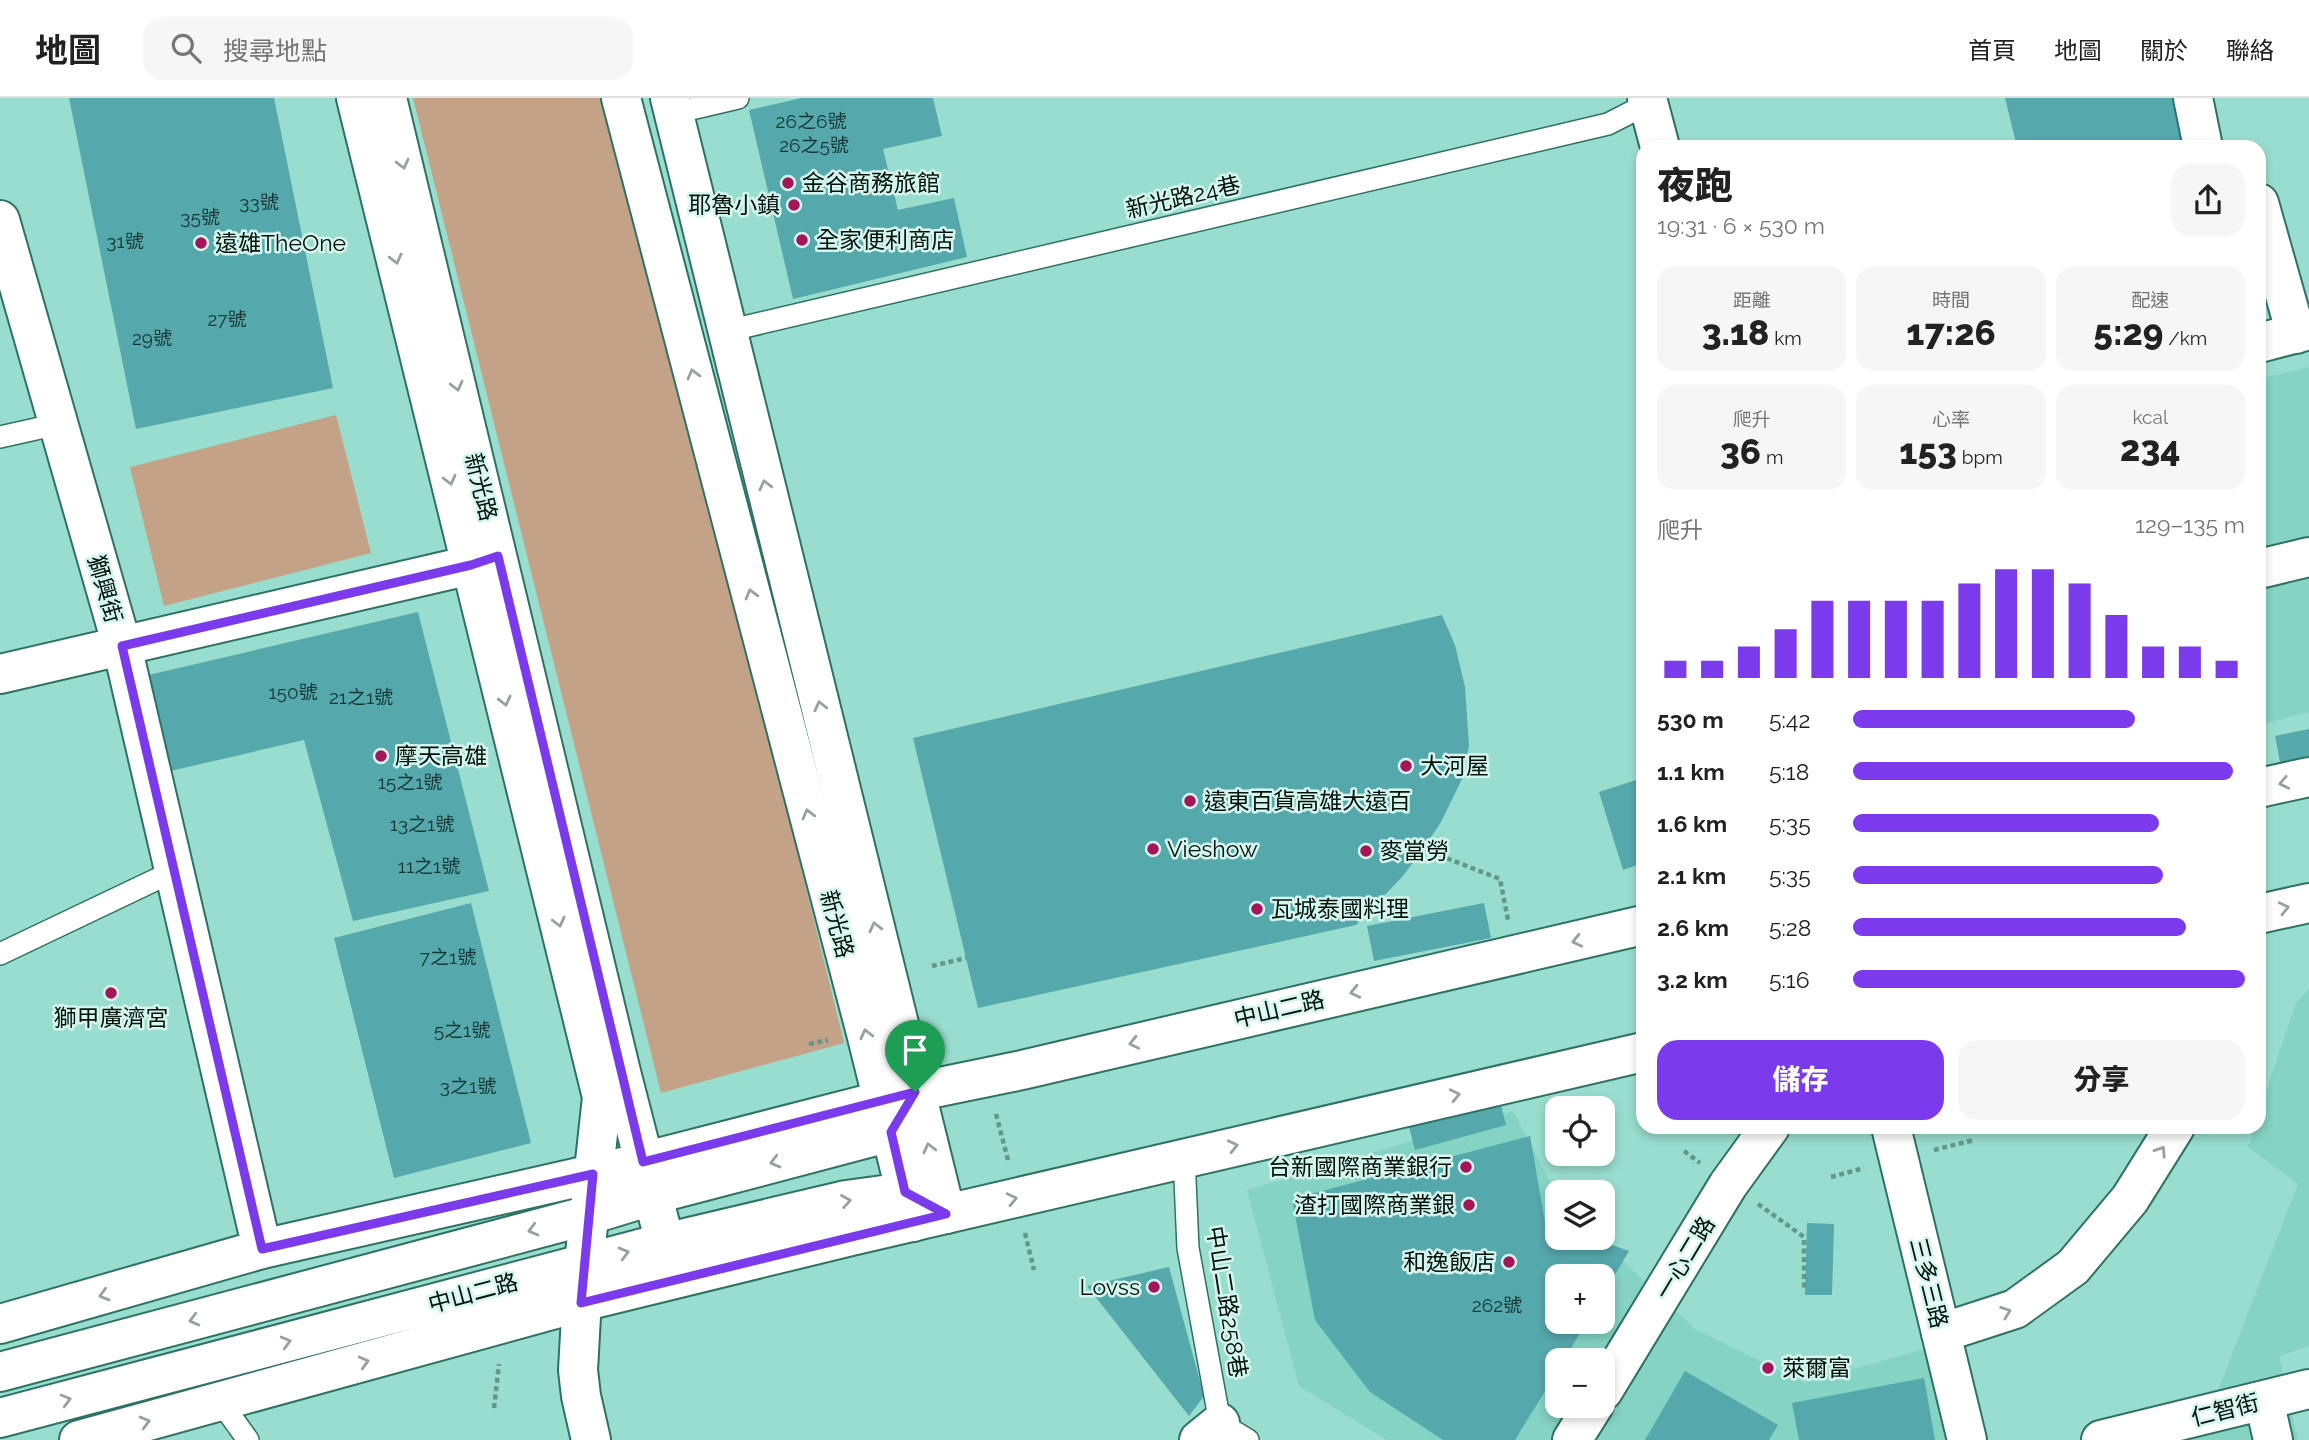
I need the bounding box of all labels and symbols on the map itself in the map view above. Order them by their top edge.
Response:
house number: 26之6號 [776,110,846,132]
house number: 26之5號 [779,134,849,156]
one-way arrow [395,158,409,170]
place label: 金谷商務旅館 [802,169,940,196]
street label: 新光路24巷 [1123,170,1243,223]
marker: 金谷商務旅館 [780,175,796,191]
house number: 33號 [239,191,279,213]
place label: 耶魯小鎮 [688,191,780,218]
marker: 耶魯小鎮 [786,197,802,213]
house number: 35號 [180,206,220,228]
place label: 全家便利商店 [816,226,954,253]
place label: 遠雄TheOne [215,229,346,256]
house number: 31號 [106,230,144,252]
marker: 全家便利商店 [794,232,810,248]
marker: 遠雄TheOne [193,235,209,251]
one-way arrow [388,253,402,265]
house number: 27號 [207,308,247,330]
house number: 29號 [132,327,172,349]
one-way arrow [687,368,701,380]
one-way arrow [448,379,463,391]
street label: 新光路 [460,450,503,524]
one-way arrow [442,474,456,486]
one-way arrow [759,479,773,491]
street label: 獅興街 [83,552,128,626]
one-way arrow [745,588,759,600]
house number: 150號 [268,681,318,703]
house number: 21之1號 [329,686,393,708]
one-way arrow [497,695,511,707]
one-way arrow [814,700,828,712]
place label: 摩天高雄 [395,742,487,769]
marker: 摩天高雄 [373,748,389,764]
place label: 大河屋 [1420,752,1489,779]
marker: 大河屋 [1398,758,1414,774]
house number: 15之1號 [378,771,442,793]
one-way arrow [2278,774,2290,789]
place label: 遠東百貨高雄大遠百 [1204,787,1411,814]
marker: 遠東百貨高雄大遠百 [1182,793,1198,809]
one-way arrow [802,808,817,820]
house number: 13之1號 [390,813,454,835]
place label: Vieshow [1167,835,1258,862]
place label: 麥當勞 [1380,837,1449,864]
marker: Vieshow [1145,841,1161,857]
marker: 麥當勞 [1358,843,1374,859]
house number: 11之1號 [398,855,460,877]
street label: 新光路 [816,887,859,961]
place label: 瓦城泰國料理 [1271,895,1409,922]
marker: 瓦城泰國料理 [1249,901,1265,917]
one-way arrow [2278,902,2290,917]
one-way arrow [551,916,565,928]
one-way arrow [869,921,883,933]
one-way arrow [1571,933,1583,947]
house number: 7之1號 [420,946,476,968]
one-way arrow [1349,983,1361,998]
marker: 獅甲廣濟宮 [103,985,119,1001]
street label: 中山二路 [1231,985,1327,1032]
place label: 獅甲廣濟宮 [54,1004,169,1031]
house number: 5之1號 [434,1019,490,1041]
pin [885,1020,945,1092]
one-way arrow [860,1028,874,1040]
one-way arrow [1128,1035,1140,1049]
house number: 3之1號 [440,1075,496,1097]
one-way arrow [1449,1088,1461,1103]
one-way arrow [1227,1139,1239,1154]
one-way arrow [923,1142,937,1154]
one-way arrow [2153,1145,2166,1158]
place label: 台新國際商業銀行 [1268,1153,1452,1180]
one-way arrow [769,1154,781,1169]
marker: 台新國際商業銀行 [1458,1159,1474,1175]
place label: 渣打國際商業銀 [1294,1191,1455,1218]
one-way arrow [1006,1193,1018,1207]
one-way arrow [840,1194,852,1209]
marker: 渣打國際商業銀 [1461,1197,1477,1213]
street label: 一心二路 [1649,1211,1720,1304]
one-way arrow [527,1222,539,1237]
street label: 中山二路258巷 [1202,1224,1253,1380]
street label: 三多三路 [1905,1235,1954,1331]
one-way arrow [618,1247,630,1261]
place label: 和逸飯店 [1403,1248,1495,1275]
marker: 和逸飯店 [1501,1254,1517,1270]
street label: 中山二路 [425,1268,521,1317]
place label: Lovss [1079,1273,1140,1300]
marker: Lovss [1146,1279,1162,1295]
one-way arrow [98,1286,110,1301]
house number: 262號 [1472,1294,1522,1316]
one-way arrow [1999,1306,2011,1320]
one-way arrow [188,1312,200,1326]
one-way arrow [280,1336,292,1350]
place label: 萊爾富 [1782,1354,1851,1381]
one-way arrow [358,1356,370,1370]
marker: 萊爾富 [1760,1360,1776,1376]
street label: 仁智街 [2188,1388,2262,1431]
one-way arrow [60,1394,72,1409]
one-way arrow [139,1416,151,1430]

